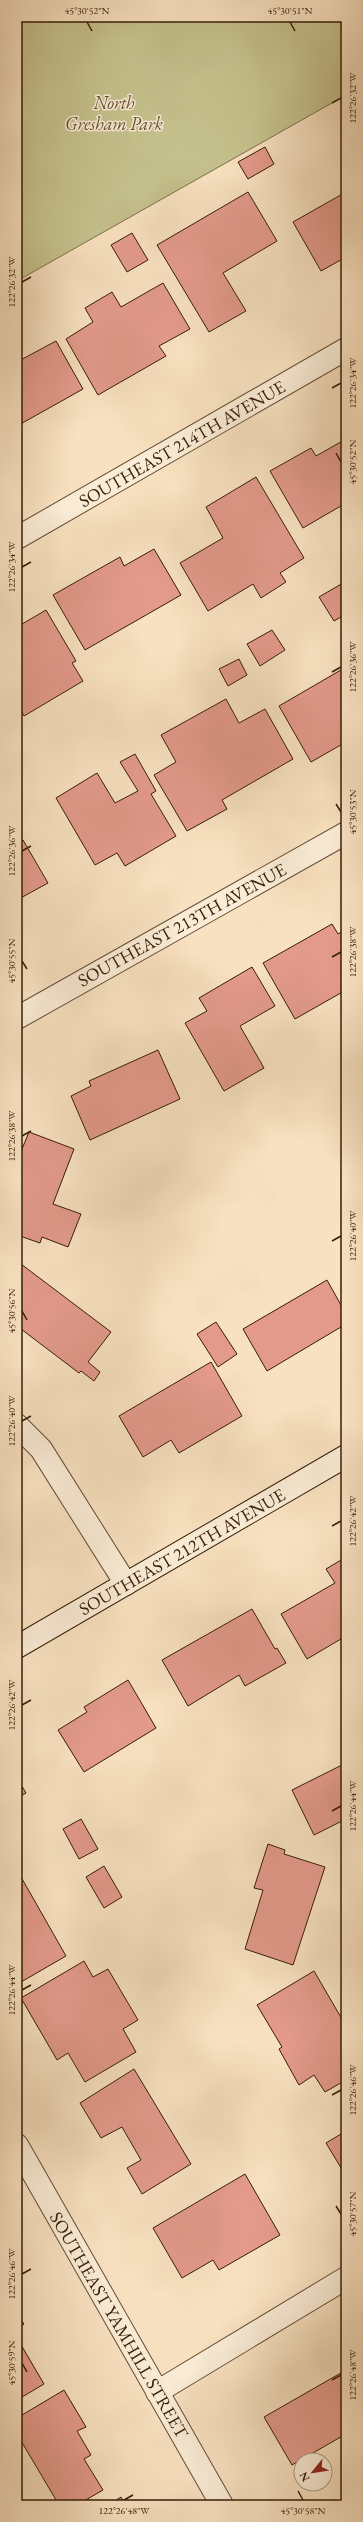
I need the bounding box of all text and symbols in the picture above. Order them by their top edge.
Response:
text: 45°30'52"N [65,4,110,17]
text: 45°30'51"N [268,4,313,17]
text: 122°26'32"W [346,72,359,123]
park label: North Gresham Park [65,91,163,135]
text: 122°26'32"W [5,256,18,307]
text: 122°26'34"W [346,357,359,408]
street label: SOUTHEAST 214TH AVENUE [74,375,289,512]
text: 45°30'52"N [346,439,359,484]
text: 122°26'34"W [5,541,18,592]
text: 122°26'36"W [346,641,359,692]
text: 45°30'53"N [346,789,359,834]
text: 122°26'36"W [5,825,18,876]
street label: SOUTHEAST 213TH AVENUE [74,858,290,992]
text: 122°26'38"W [346,926,359,977]
text: 45°30'55"N [5,938,18,983]
text: 122°26'38"W [5,1110,18,1161]
text: 122°26'40"W [346,1210,359,1261]
text: 45°30'56"N [5,1288,18,1333]
text: 122°26'40"W [5,1395,18,1446]
street label: SOUTHEAST 212TH AVENUE [74,1483,289,1620]
text: 122°26'42"W [346,1495,359,1546]
text: 122°26'42"W [5,1679,18,1730]
text: 122°26'44"W [346,1780,359,1831]
text: 122°26'44"W [5,1964,18,2015]
text: 122°26'46"W [346,2064,359,2115]
text: 45°30'57"N [346,2191,359,2236]
street label: SOUTHEAST YAMHILL STREET [45,2207,194,2443]
text: 122°26'46"W [5,2248,18,2299]
text: 45°30'59"N [5,2340,18,2385]
text: 122°26'48"W [346,2349,359,2400]
north arrow [293,2452,333,2492]
text: N [296,2470,313,2484]
text: 122°26'48"W [99,2504,150,2517]
text: 45°30'58"N [281,2504,326,2517]

